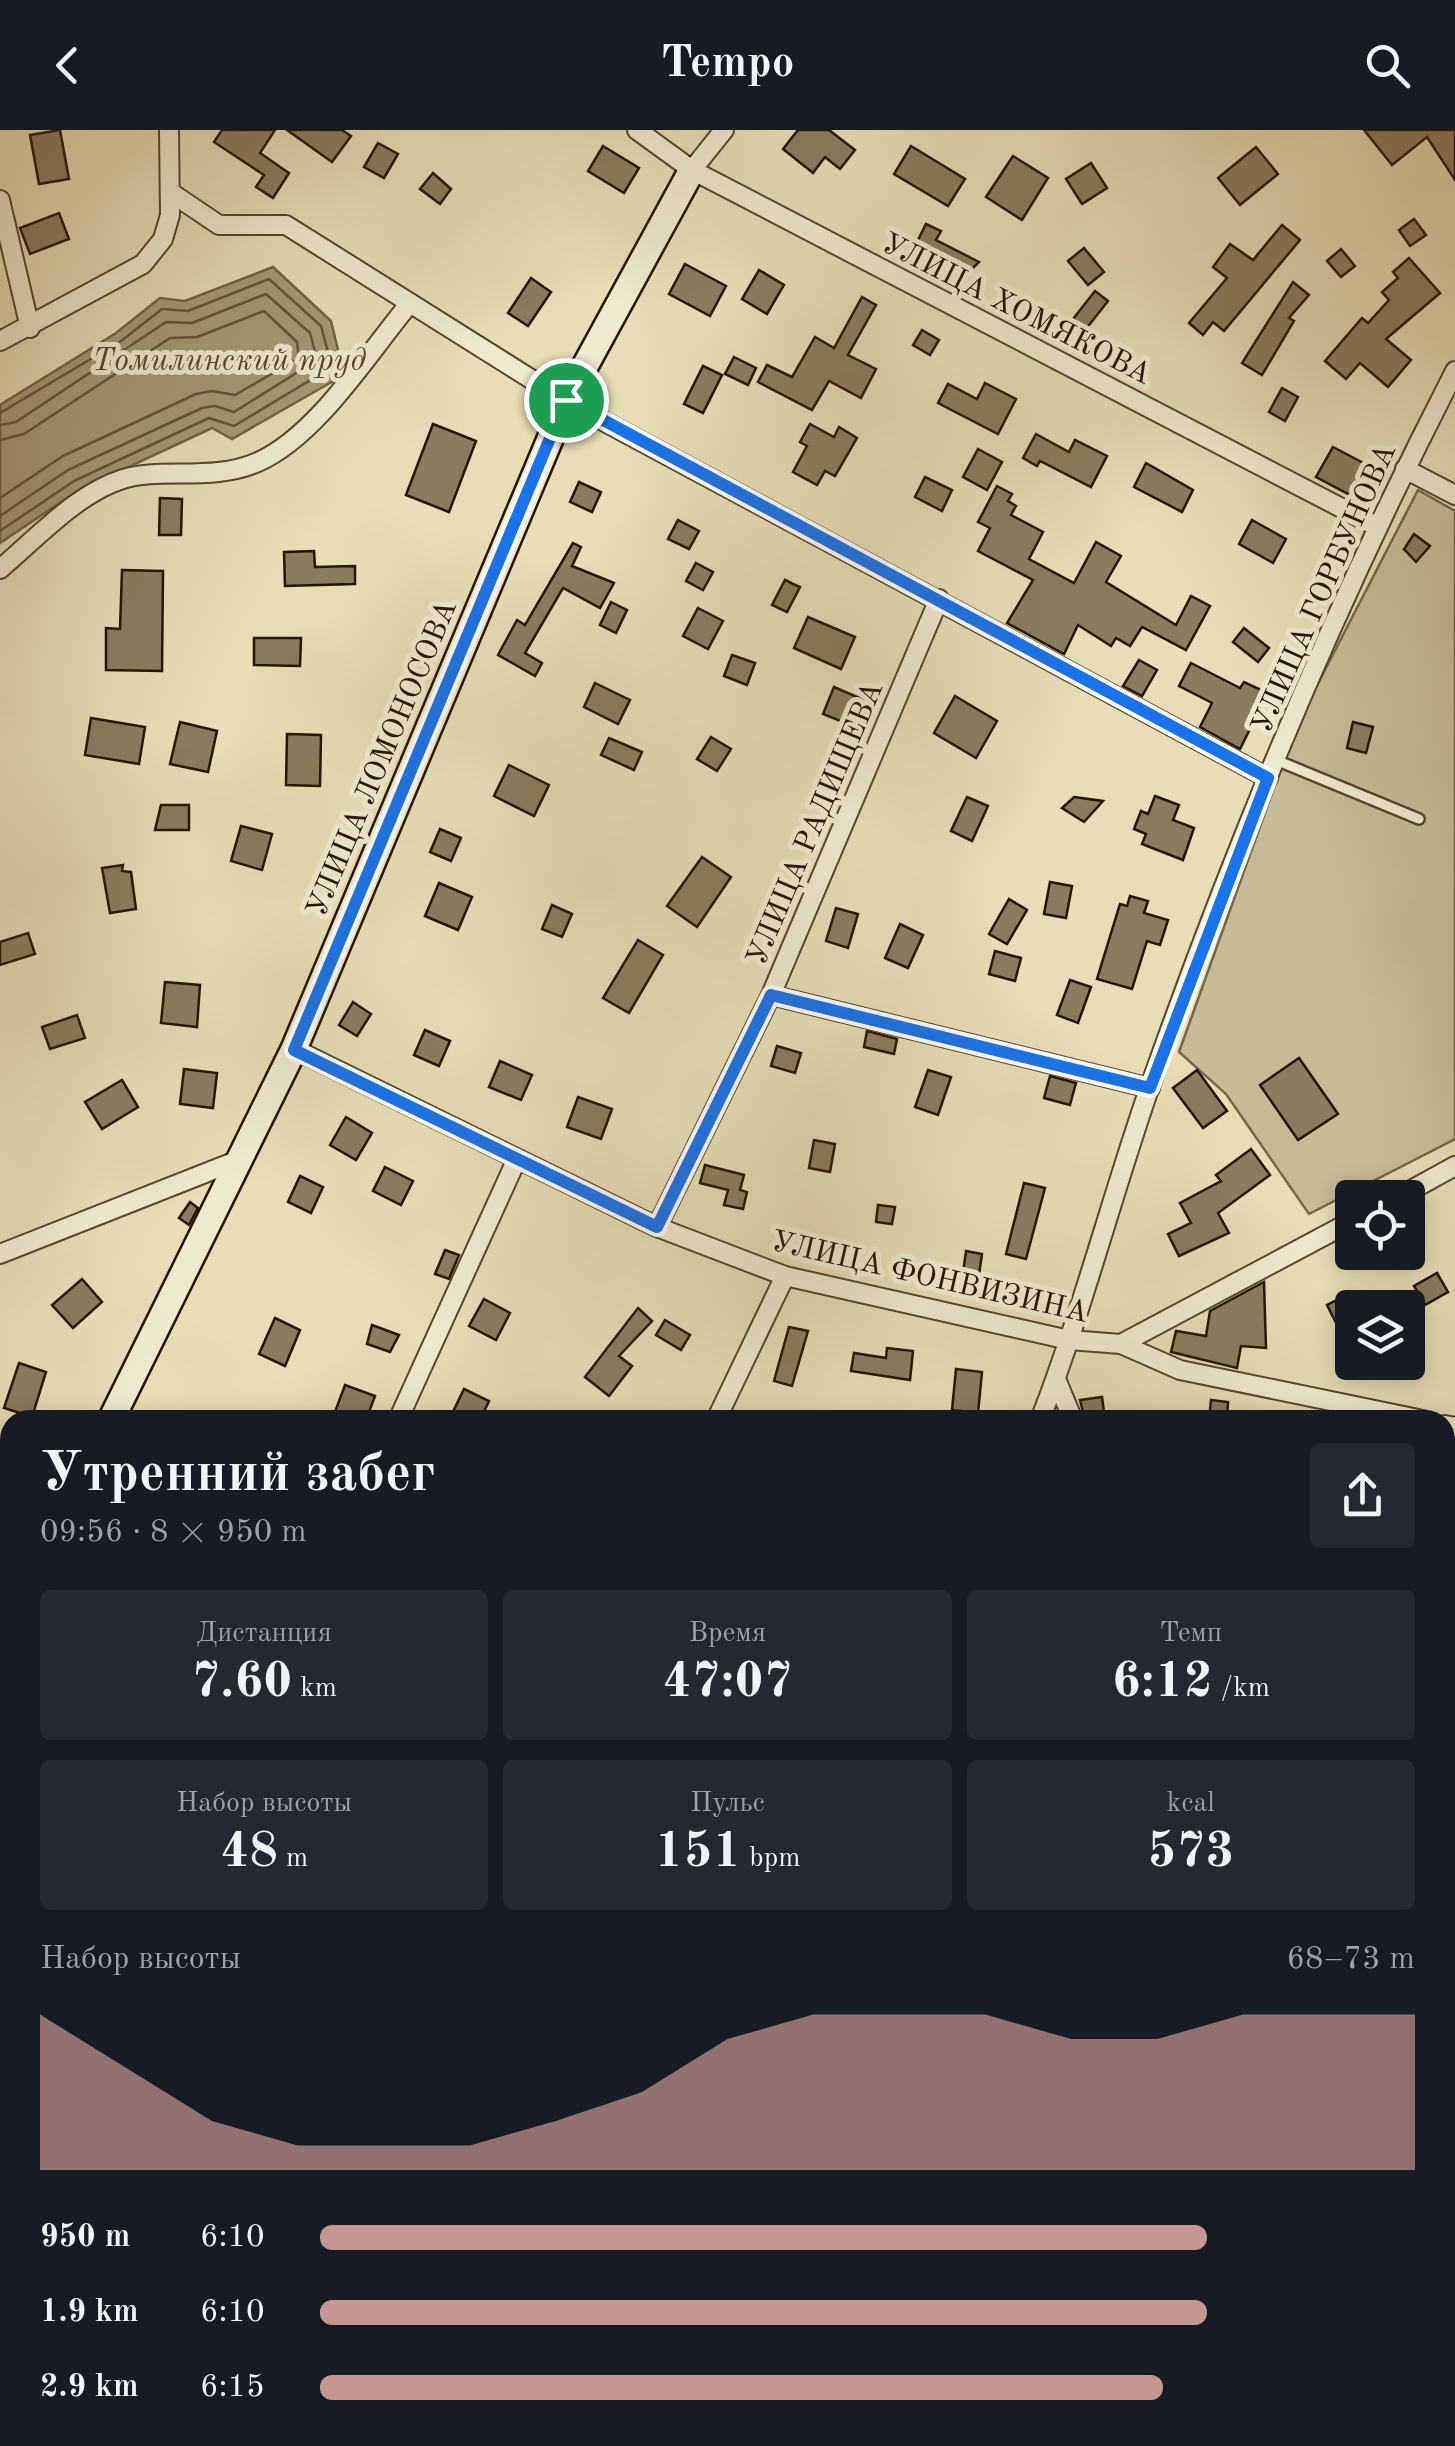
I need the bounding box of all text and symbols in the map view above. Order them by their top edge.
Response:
icon: back [40,38,95,93]
icon: search [1360,38,1415,93]
text: Tempo [661,42,794,87]
street label: УЛИЦА ХОМЯКОВА [877,229,1156,391]
water label: Томилинский пруд [92,346,366,378]
pin [524,358,609,443]
icon: arrive [539,373,594,428]
street label: УЛИЦА ГОРБУНОВА [1247,439,1402,738]
street label: УЛИЦА ЛОМОНОСОВА [302,596,463,922]
street label: УЛИЦА РАДИЩЕВА [742,677,889,970]
map controls [1335,1180,1425,1380]
button: locate [1335,1180,1425,1270]
street label: УЛИЦА ФОНВИЗИНА [768,1227,1091,1329]
button: layers [1335,1290,1425,1380]
button: share [1310,1443,1415,1548]
text: Утренний забег [40,1448,436,1503]
text: 09:56 · 8 × 950 m [40,1517,307,1549]
text: Дистанция [196,1620,332,1648]
text: Время [689,1620,766,1648]
text: Темп [1160,1620,1222,1648]
text: 7.60 [191,1658,292,1708]
text: 47:07 [662,1658,792,1708]
text: 6:12 [1112,1658,1213,1708]
text: km [292,1675,337,1703]
text: /km [1213,1675,1270,1703]
text: Набор высоты [176,1790,352,1818]
text: Пульс [690,1790,765,1818]
text: kcal [1167,1790,1215,1818]
text: 48 [220,1828,278,1878]
text: 151 [655,1828,742,1878]
text: 573 [1147,1828,1234,1878]
text: m [278,1845,308,1873]
text: bpm [742,1845,800,1873]
text: Набор высоты [40,1944,241,1976]
text: 68–73 m [1287,1944,1415,1976]
text: 950 m [40,2222,130,2254]
text: 6:10 [200,2222,265,2254]
text: 1.9 km [40,2297,139,2329]
text: 6:10 [200,2297,265,2329]
text: 2.9 km [40,2372,139,2404]
text: 6:15 [200,2372,265,2404]

